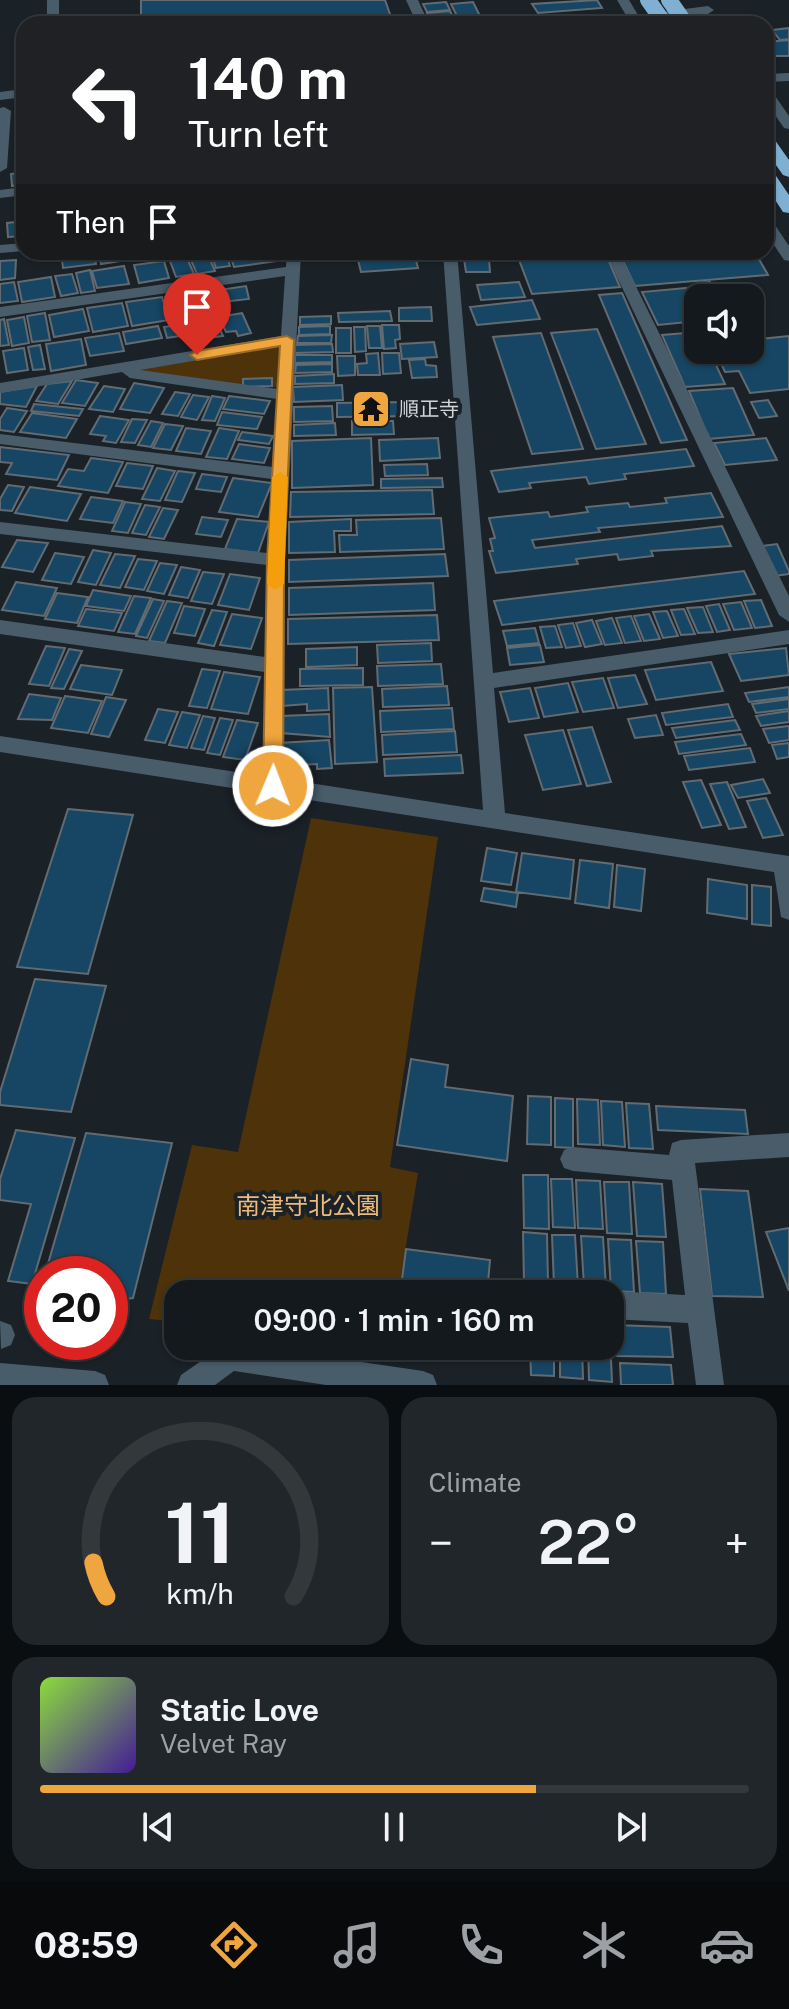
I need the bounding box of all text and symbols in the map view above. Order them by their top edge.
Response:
text: 140 m [188,46,348,112]
icon: left [56,48,160,152]
text: Turn left [188,113,329,155]
icon: arrive [141,200,185,244]
text: Then [56,204,125,240]
pin [163,273,231,355]
map controls [684,284,764,364]
button: sound [684,284,764,364]
icon: arrive [175,285,219,329]
temple icon: 順正寺 [350,388,392,430]
place label: 順正寺 [399,397,459,421]
position arrow [231,744,315,828]
park label: 南津守北公園 [236,1191,380,1219]
speed limit sign: 20 [24,1256,128,1360]
text: 09:00 · 1 min · 160 m [253,1302,535,1338]
text: Climate [429,1467,522,1498]
text: 11 [165,1484,236,1582]
text: 22° [538,1507,640,1578]
text: − [429,1517,453,1569]
text: + [725,1517,749,1569]
text: km/h [167,1577,234,1610]
text: Static Love [160,1692,319,1728]
text: Velvet Ray [160,1728,287,1759]
icon: previous [136,1805,180,1849]
icon: pause [372,1805,416,1849]
icon: next [609,1805,653,1849]
icon: directions [206,1917,262,1973]
icon: music [329,1917,385,1973]
icon: phone [453,1917,509,1973]
icon: climate [576,1917,632,1973]
icon: car [699,1917,755,1973]
text: 08:59 [34,1924,139,1966]

